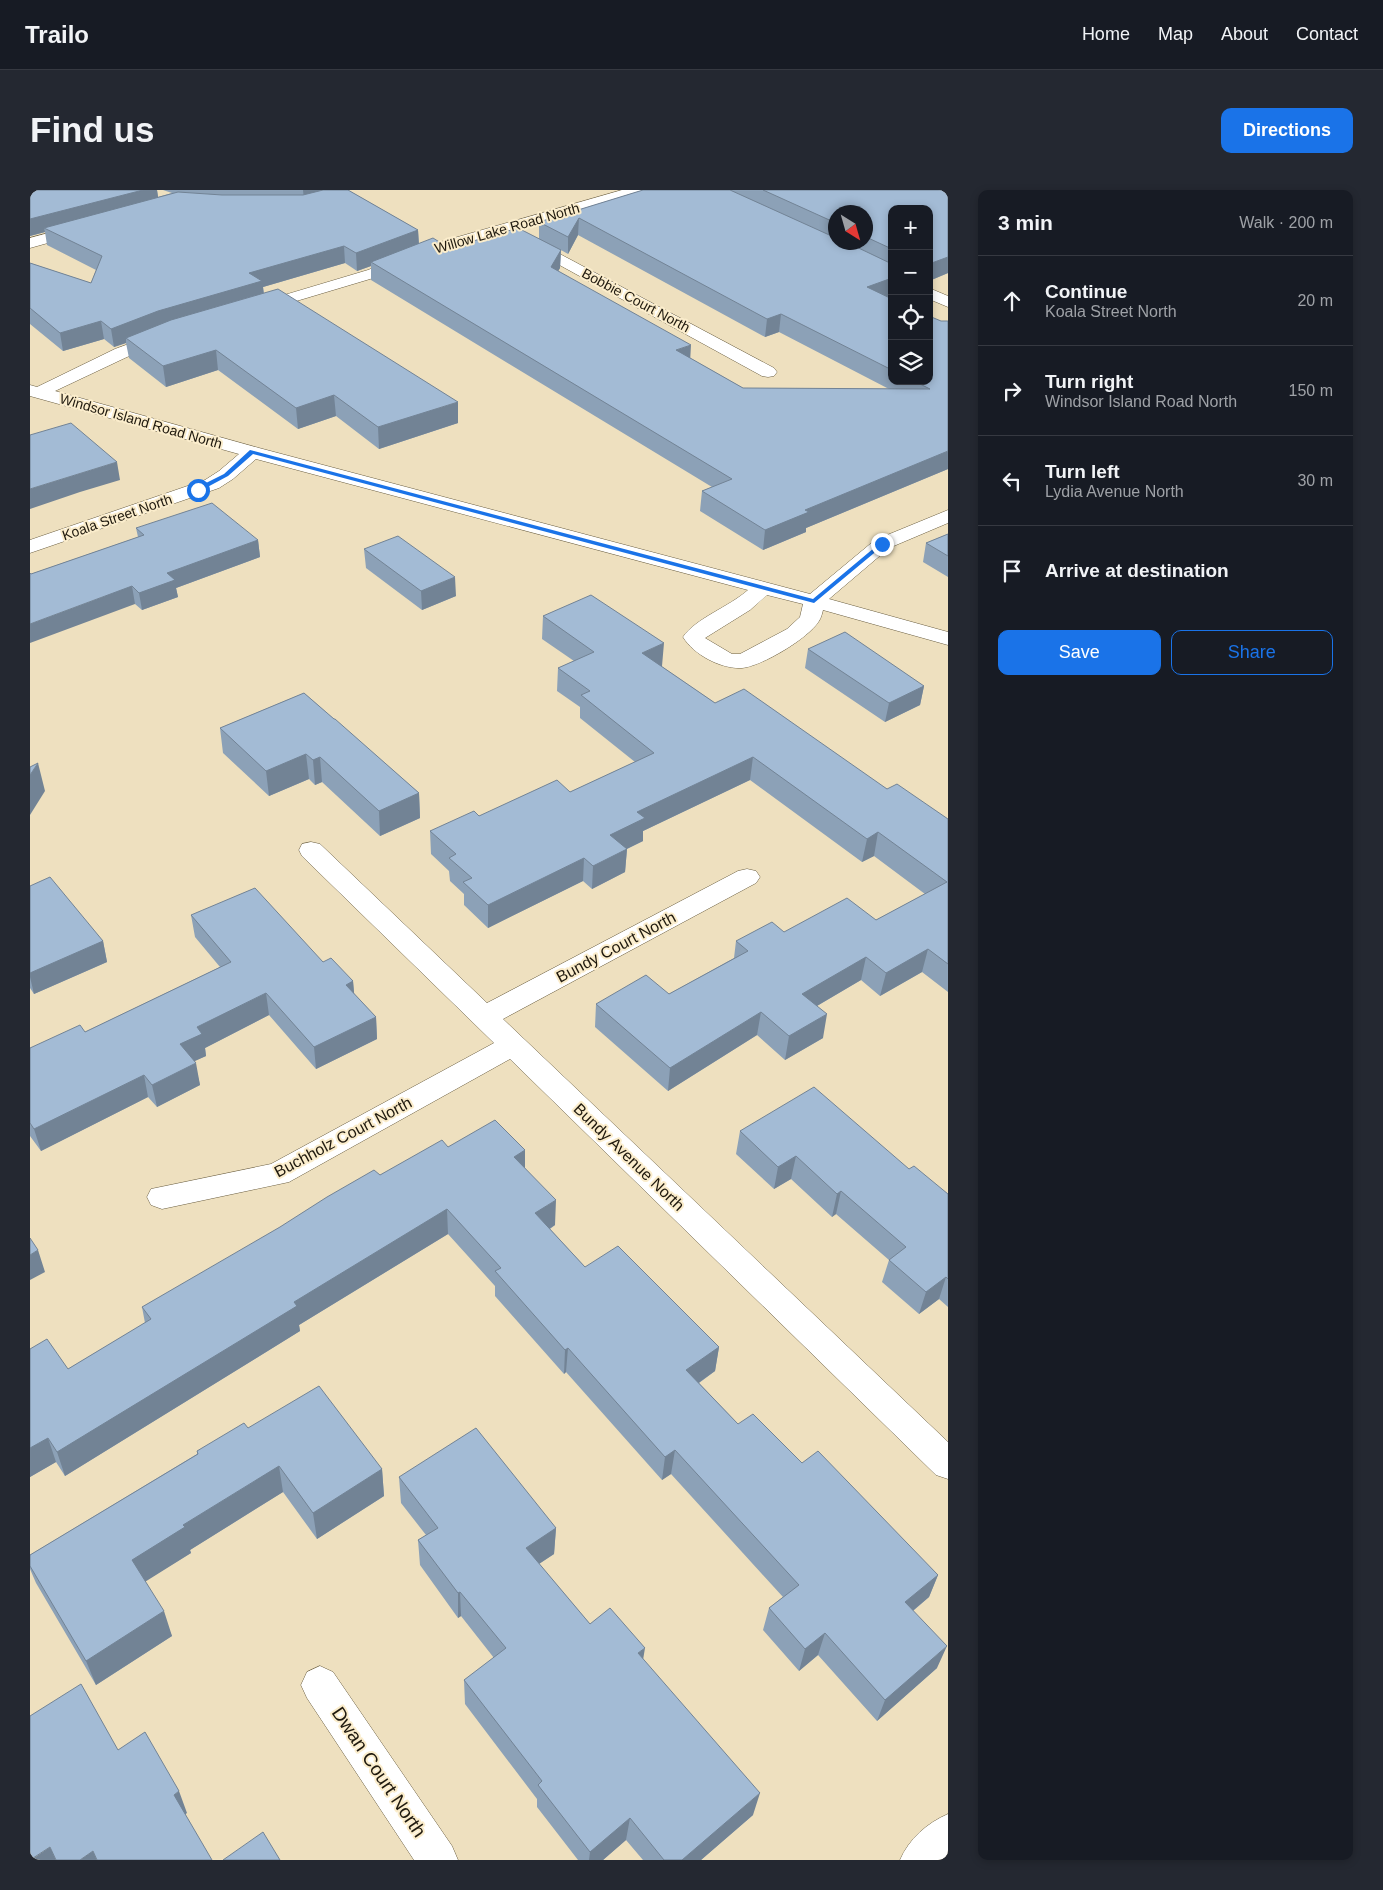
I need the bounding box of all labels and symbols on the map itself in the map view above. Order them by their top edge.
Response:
street label: Willow Lake Road North [433,200,581,256]
north arrow [828,205,873,250]
street label: Bobbie Court North [579,265,693,335]
street label: Windsor Island Road North [58,390,224,452]
route start [187,479,210,502]
street label: Koala Street North [60,491,174,543]
route end [871,533,894,556]
street label: Bundy Court North [554,908,678,986]
street label: Buchholz Court North [271,1094,415,1180]
street label: Bundy Avenue North [570,1100,688,1214]
street label: Dwan Court North [328,1703,430,1841]

